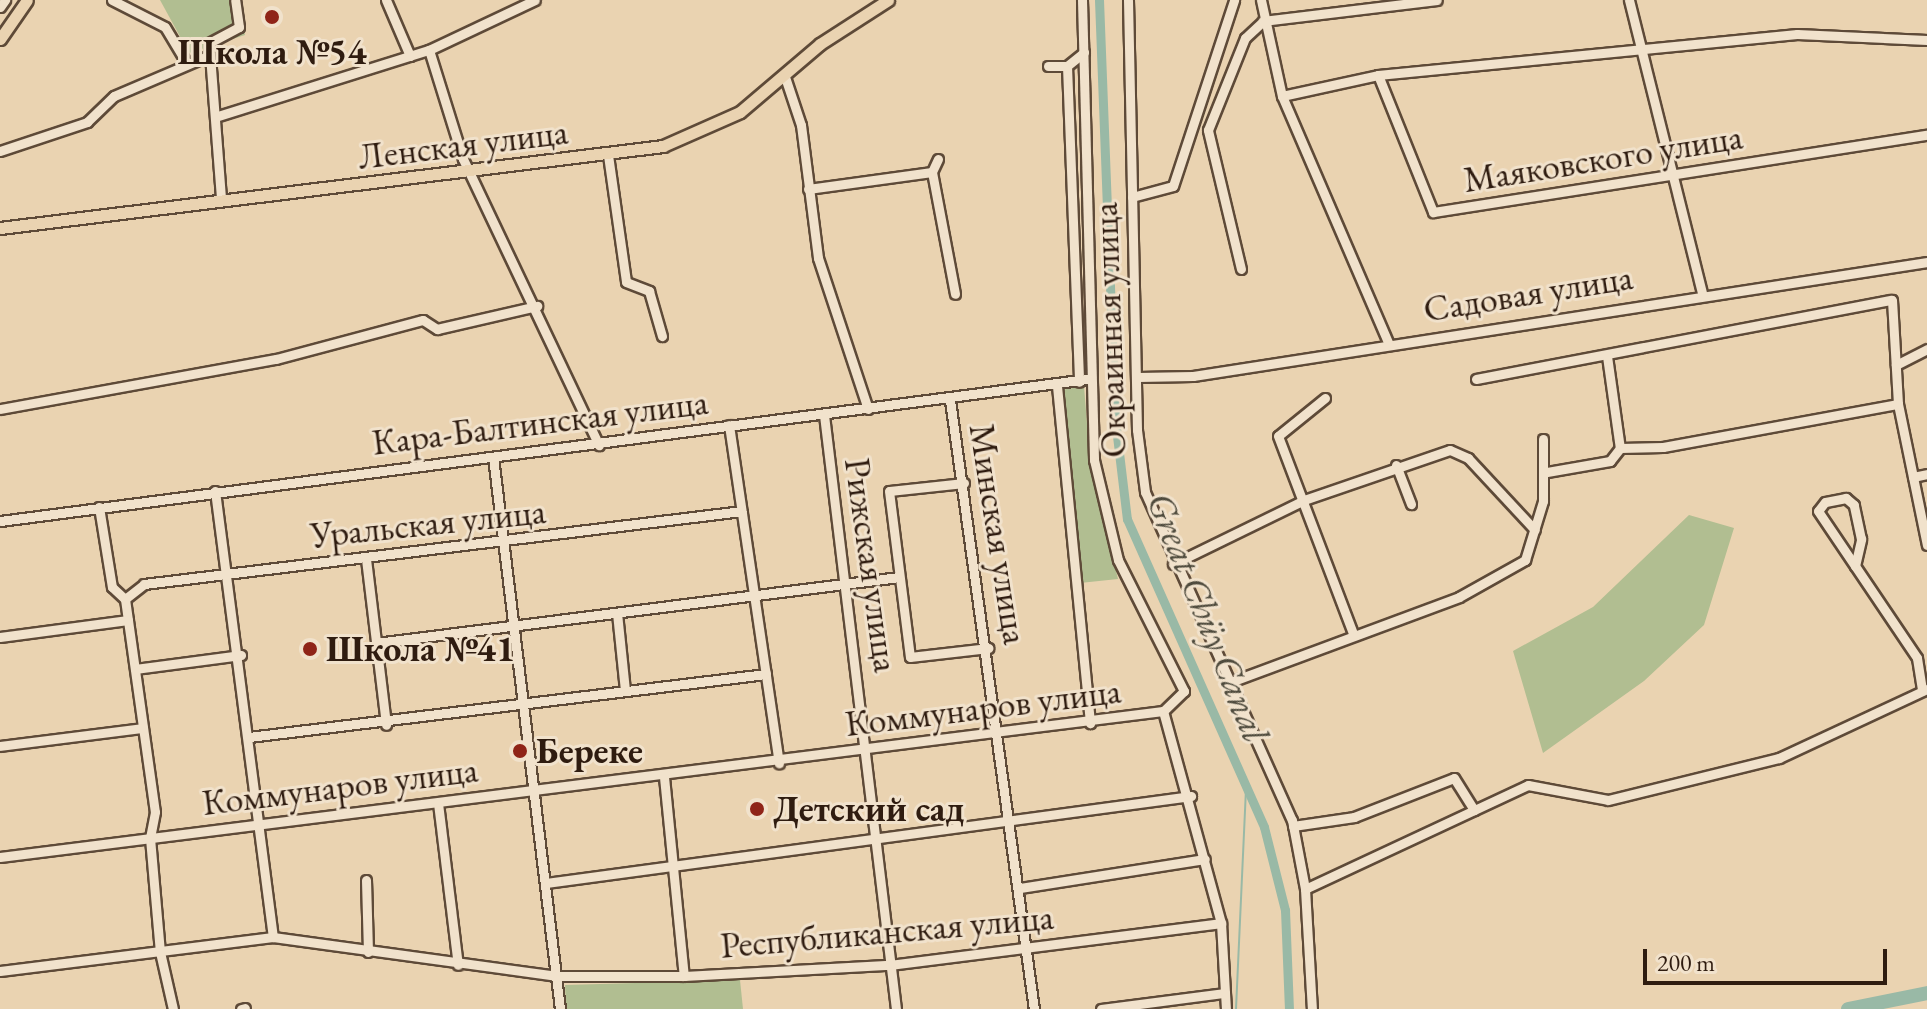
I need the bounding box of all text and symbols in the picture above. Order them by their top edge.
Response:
marker: Школа №54 [263,8,281,26]
place label: Школа №54 [178,30,366,74]
street label: Ленская улица [356,110,570,178]
street label: Маяковского улица [1460,115,1746,201]
street label: Окраинная улица [1083,202,1135,458]
street label: Садовая улица [1420,255,1636,331]
street label: Кара-Балтинская улица [370,380,710,464]
street label: Минская улица [960,421,1038,647]
street label: Рижская улица [836,455,908,675]
water label: Great Chüy Canal [1137,485,1279,749]
street label: Уральская улица [308,489,548,557]
place label: Школа №41 [326,627,515,671]
marker: Школа №41 [301,640,319,658]
street label: Коммунаров улица [843,669,1123,745]
place label: Береке [536,729,643,773]
marker: Береке [511,742,529,760]
street label: Коммунаров улица [200,748,480,824]
place label: Детский сад [773,787,964,831]
marker: Детский сад [748,800,766,818]
street label: Республиканская улица [719,895,1055,967]
scale bar [1647,933,1891,983]
text: 200 m [1657,947,1715,978]

